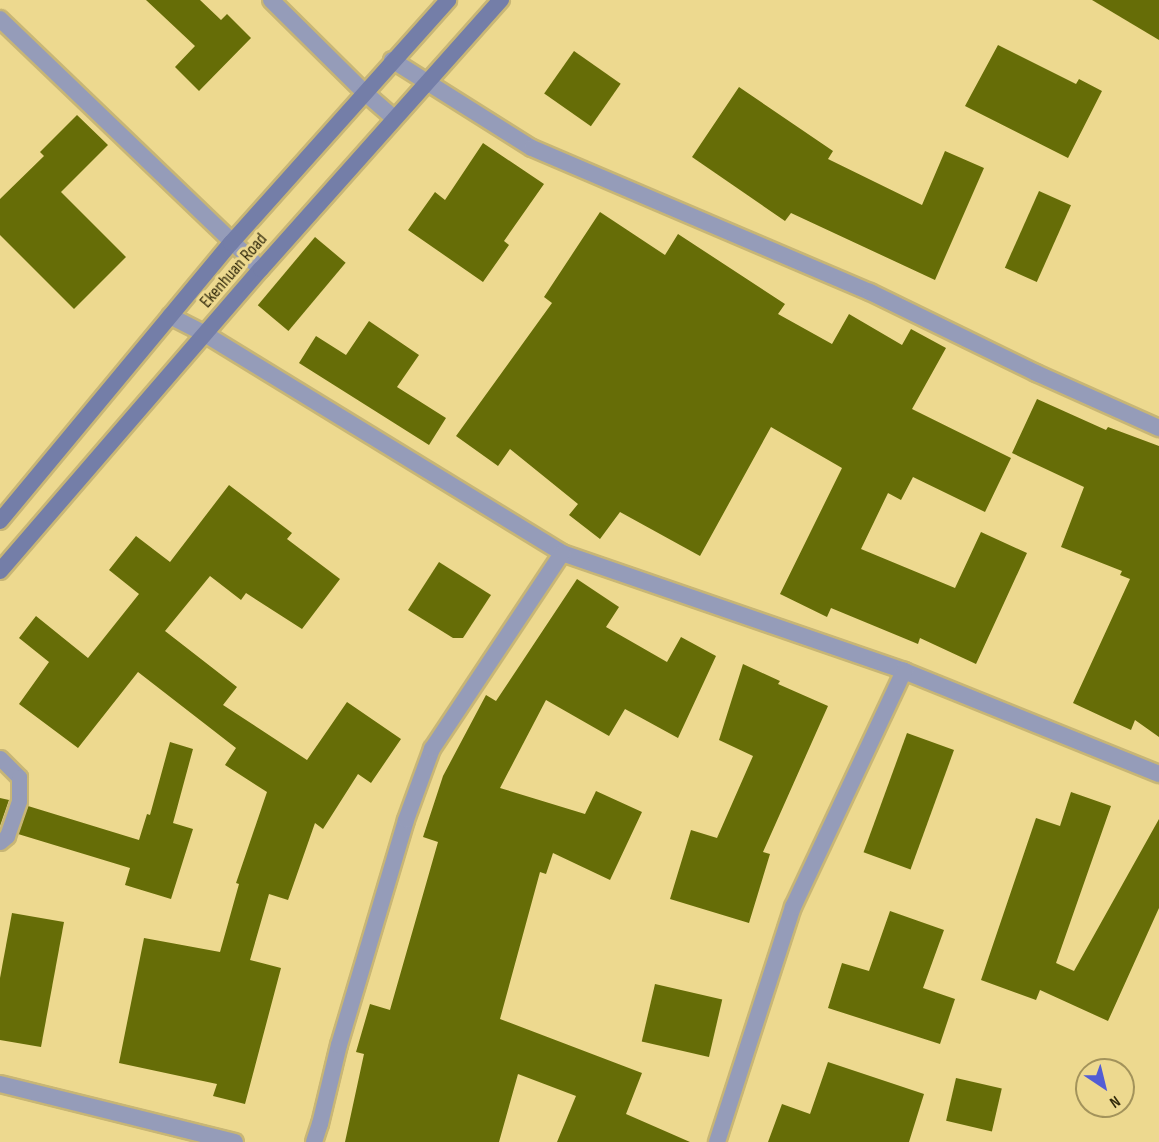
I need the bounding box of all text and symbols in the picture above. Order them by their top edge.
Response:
street label: Ekenhuan Road [196,229,272,313]
north arrow [1075,1058,1135,1118]
text: N [1106,1091,1123,1112]

